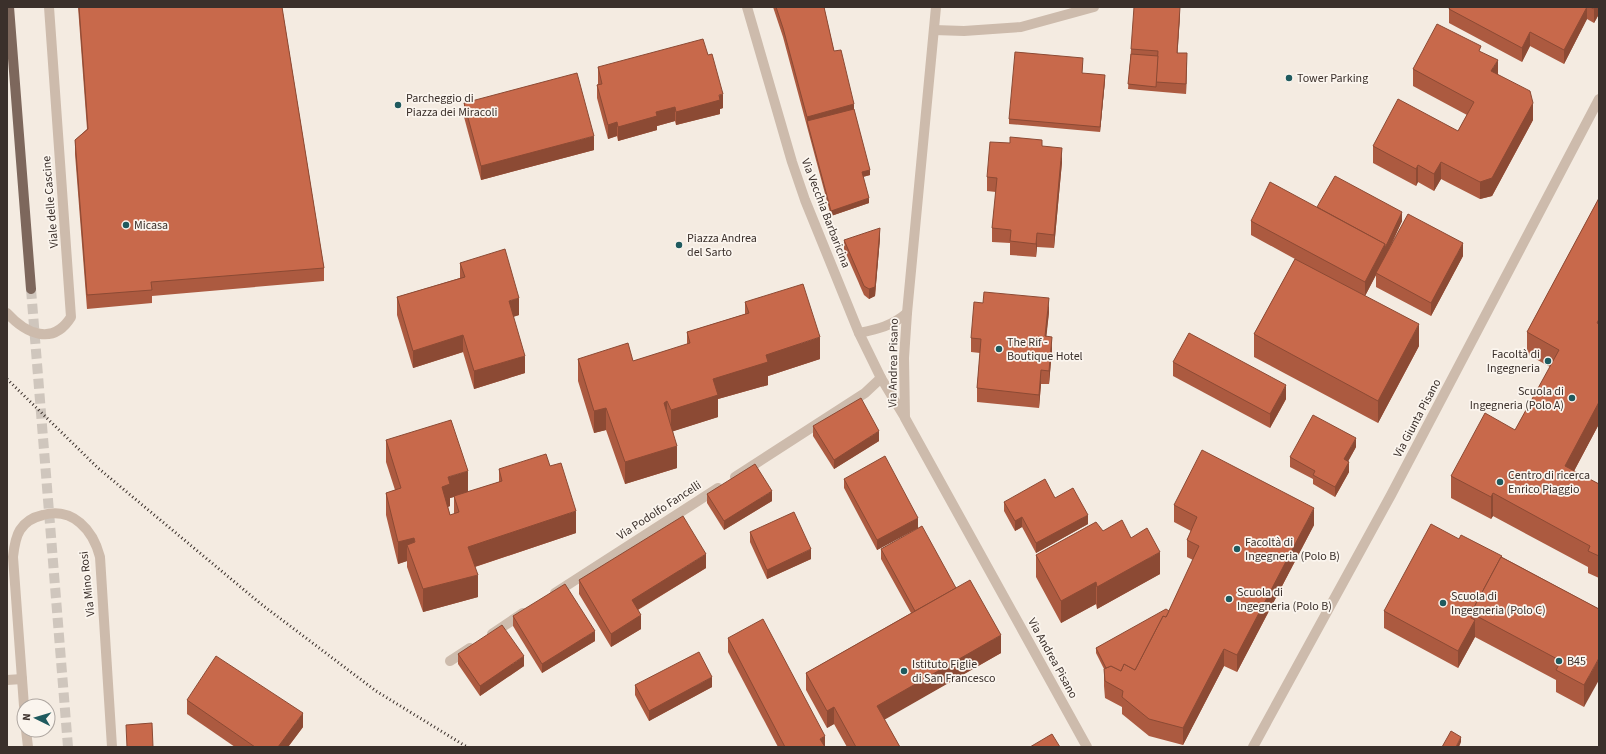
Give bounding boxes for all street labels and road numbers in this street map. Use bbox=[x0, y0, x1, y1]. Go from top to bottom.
street label: Viale delle Cascine bbox=[38, 155, 63, 249]
street label: Via Vecchia Barbaricina bbox=[797, 156, 854, 270]
street label: Via Andrea Pisano bbox=[884, 318, 903, 408]
street label: Via Giunta Pisano bbox=[1389, 376, 1445, 461]
street label: Via Podolfo Fancelli bbox=[614, 477, 705, 544]
street label: Via Mino Rosi bbox=[76, 550, 99, 618]
street label: Via Andrea Pisano bbox=[1023, 615, 1082, 702]

